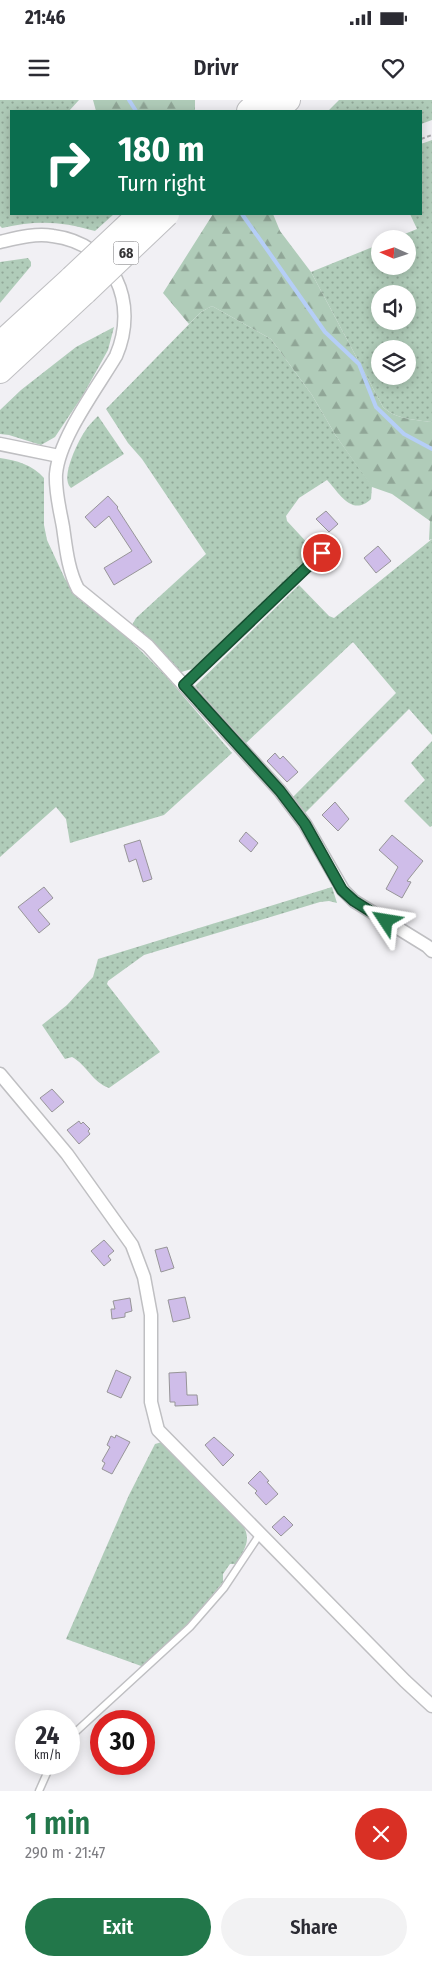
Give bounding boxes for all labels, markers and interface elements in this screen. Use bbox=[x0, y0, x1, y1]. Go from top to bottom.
text: 21:46 bbox=[25, 6, 65, 29]
icon: menu bbox=[25, 54, 53, 82]
text: Drivr bbox=[194, 54, 238, 81]
icon: heart bbox=[379, 54, 407, 82]
text: 180 m bbox=[118, 128, 204, 170]
icon: right bbox=[35, 130, 100, 195]
text: Turn right bbox=[118, 170, 206, 197]
north arrow bbox=[371, 230, 416, 275]
map controls bbox=[371, 230, 416, 385]
road number: 68 bbox=[114, 242, 138, 264]
button: sound bbox=[371, 285, 416, 330]
button: layers bbox=[371, 340, 416, 385]
pin bbox=[301, 532, 343, 574]
icon: arrive bbox=[308, 539, 336, 567]
position arrow bbox=[359, 894, 411, 946]
speed limit sign: 30 bbox=[90, 1710, 155, 1775]
text: 24 bbox=[36, 1721, 59, 1751]
text: km/h bbox=[34, 1748, 61, 1762]
text: 1 min bbox=[25, 1806, 90, 1842]
button: close bbox=[355, 1808, 407, 1860]
text: 290 m · 21:47 bbox=[25, 1843, 105, 1862]
button: Exit bbox=[25, 1898, 211, 1956]
button: Share bbox=[221, 1898, 407, 1956]

